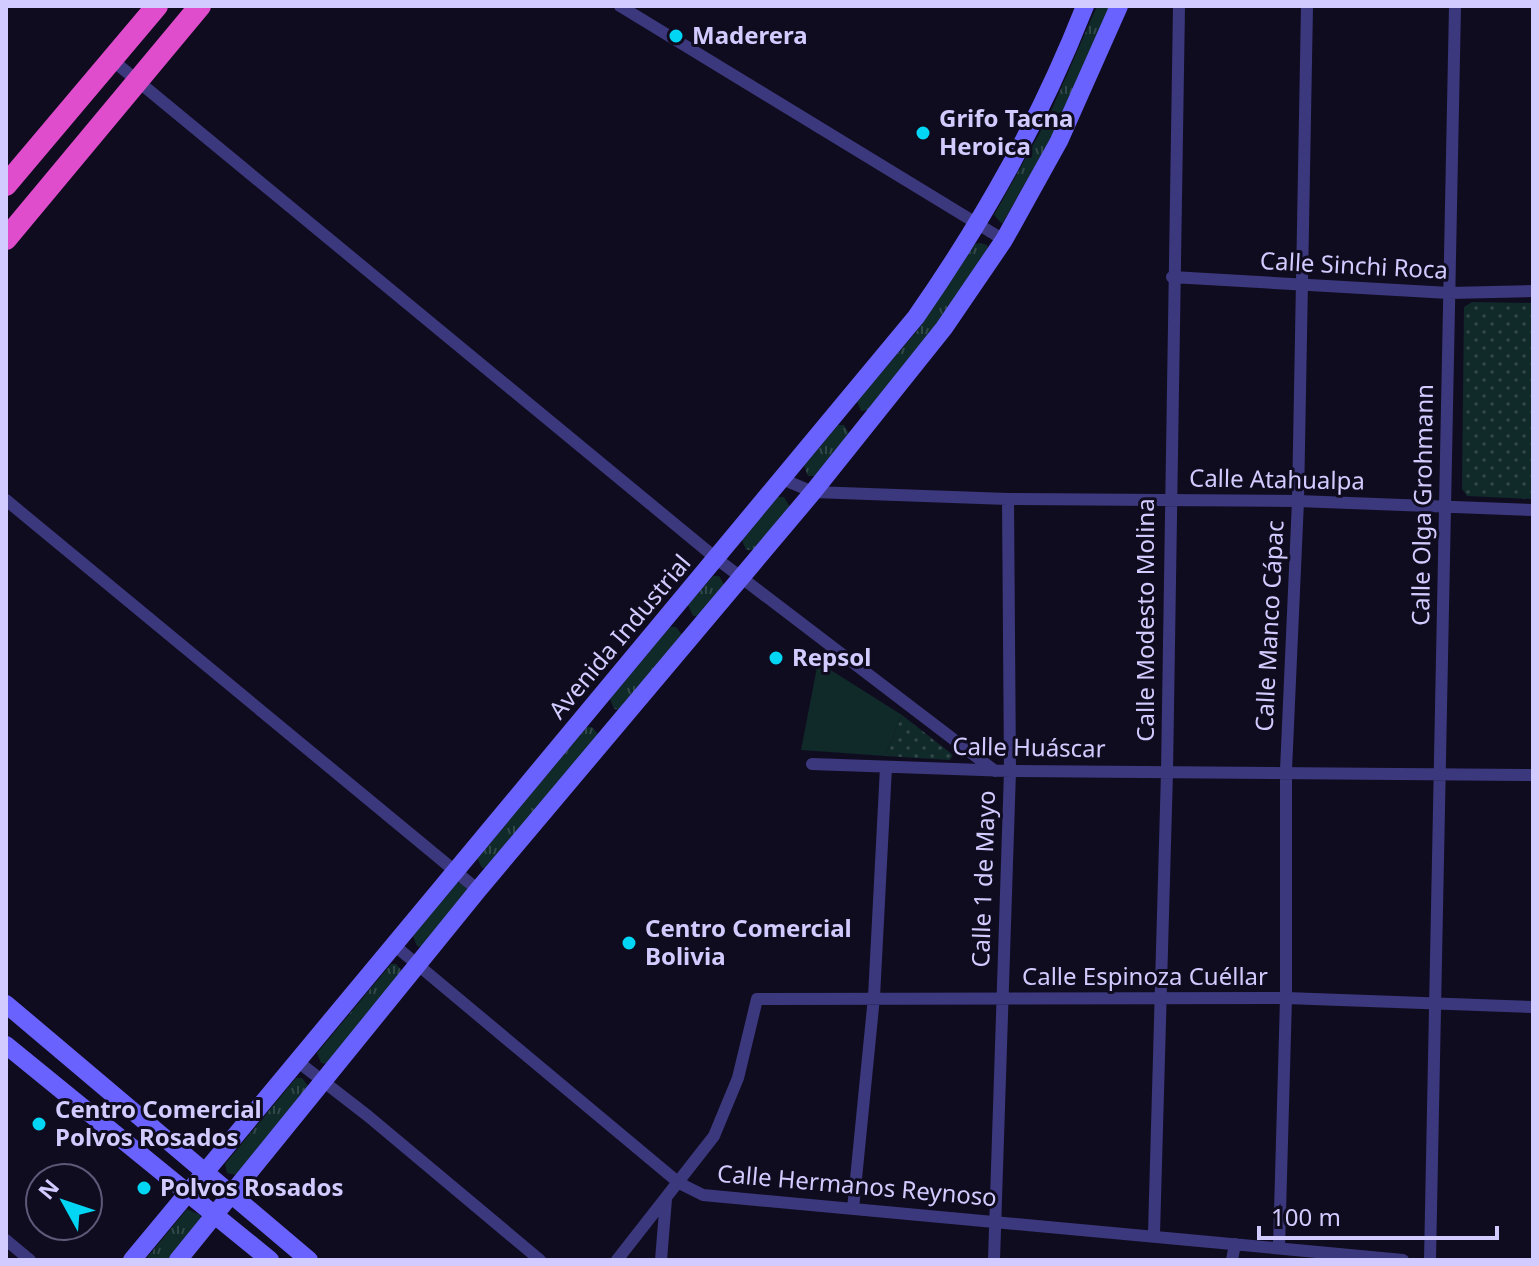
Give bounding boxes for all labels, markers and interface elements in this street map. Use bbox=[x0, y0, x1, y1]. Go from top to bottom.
place label: Maderera bbox=[692, 18, 808, 51]
marker: Maderera bbox=[667, 27, 685, 45]
place label: Grifo Tacna Heroica bbox=[939, 101, 1073, 162]
marker: Grifo Tacna Heroica bbox=[914, 124, 932, 142]
street label: Calle Sinchi Roca bbox=[1259, 243, 1449, 286]
street label: Calle Olga Grohmann bbox=[1403, 384, 1440, 626]
street label: Calle Atahualpa bbox=[1189, 460, 1365, 497]
street label: Calle Modesto Molina bbox=[1128, 498, 1161, 742]
street label: Calle Manco Cápac bbox=[1246, 519, 1291, 732]
street label: Avenida Industrial bbox=[540, 547, 697, 725]
place label: Repsol bbox=[792, 640, 871, 673]
marker: Repsol bbox=[767, 649, 785, 667]
street label: Calle Huáscar bbox=[952, 729, 1106, 764]
street label: Calle 1 de Mayo bbox=[963, 790, 1002, 968]
place label: Centro Comercial Bolivia bbox=[645, 911, 852, 972]
marker: Centro Comercial Bolivia bbox=[620, 934, 638, 952]
street label: Calle Espinoza Cuéllar bbox=[1022, 959, 1268, 992]
place label: Centro Comercial Polvos Rosados bbox=[55, 1092, 262, 1153]
marker: Centro Comercial Polvos Rosados bbox=[30, 1115, 48, 1133]
street label: Calle Hermanos Reynoso bbox=[716, 1156, 998, 1213]
north arrow bbox=[24, 1162, 104, 1242]
place label: Polvos Rosados bbox=[160, 1170, 343, 1203]
text: N bbox=[31, 1172, 65, 1205]
marker: Polvos Rosados bbox=[135, 1179, 153, 1197]
scale bar bbox=[1259, 1190, 1497, 1240]
text: 100 m bbox=[1271, 1200, 1341, 1233]

